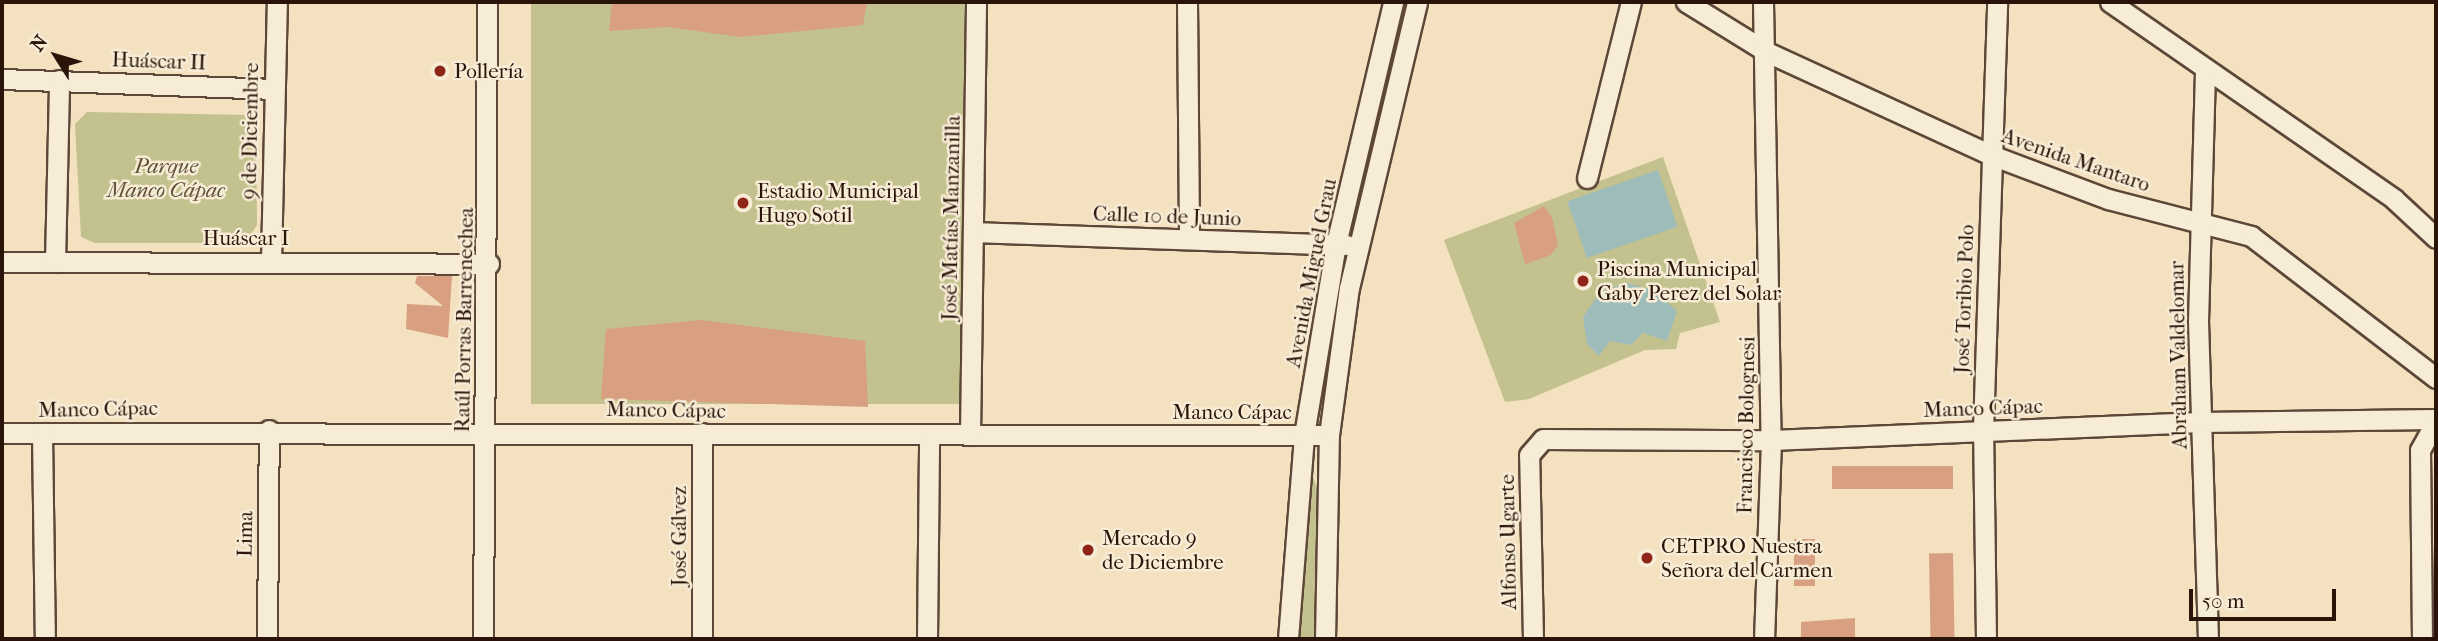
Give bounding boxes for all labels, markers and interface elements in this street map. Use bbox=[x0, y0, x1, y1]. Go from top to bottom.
north arrow bbox=[21, 21, 91, 91]
text: N bbox=[26, 31, 52, 56]
street label: Huáscar II bbox=[111, 47, 207, 75]
place label: Pollería bbox=[454, 58, 523, 84]
street label: 9 de Diciembre bbox=[236, 62, 264, 200]
marker: Pollería bbox=[432, 63, 448, 79]
street label: José Matías Manzanilla bbox=[937, 115, 965, 321]
street label: Avenida Mantaro bbox=[1999, 123, 2153, 197]
park label: Parque Manco Cápac bbox=[107, 153, 225, 203]
street label: Avenida Miguel Grau bbox=[1280, 176, 1342, 370]
place label: Estadio Municipal Hugo Sotil bbox=[757, 178, 919, 228]
marker: Estadio Municipal Hugo Sotil bbox=[735, 195, 751, 211]
street label: Calle 10 de Junio bbox=[1092, 201, 1242, 231]
street label: Raúl Porras Barrenechea bbox=[449, 207, 479, 433]
street label: José Toribio Polo bbox=[1949, 224, 1979, 374]
street label: Huáscar I bbox=[203, 225, 289, 251]
place label: Piscina Municipal Gaby Perez del Solar bbox=[1597, 256, 1781, 306]
street label: Abraham Valdelomar bbox=[2164, 261, 2192, 449]
marker: Piscina Municipal Gaby Perez del Solar bbox=[1575, 273, 1591, 289]
street label: Francisco Bolognesi bbox=[1732, 336, 1760, 514]
street label: Manco Cápac bbox=[1923, 393, 2043, 423]
street label: Manco Cápac bbox=[38, 395, 158, 423]
street label: Manco Cápac bbox=[606, 396, 726, 424]
street label: Manco Cápac bbox=[1172, 399, 1292, 425]
street label: Alfonso Ugarte bbox=[1494, 474, 1522, 610]
street label: José Gálvez bbox=[666, 486, 692, 586]
street label: Lima bbox=[232, 511, 258, 557]
place label: Mercado 9 de Diciembre bbox=[1102, 525, 1224, 575]
place label: CETPRO Nuestra Señora del Carmen bbox=[1661, 533, 1833, 583]
marker: Mercado 9 de Diciembre bbox=[1080, 542, 1096, 558]
marker: CETPRO Nuestra Señora del Carmen bbox=[1639, 550, 1655, 566]
scale bar bbox=[2193, 574, 2340, 618]
text: 50 m bbox=[2202, 589, 2245, 613]

